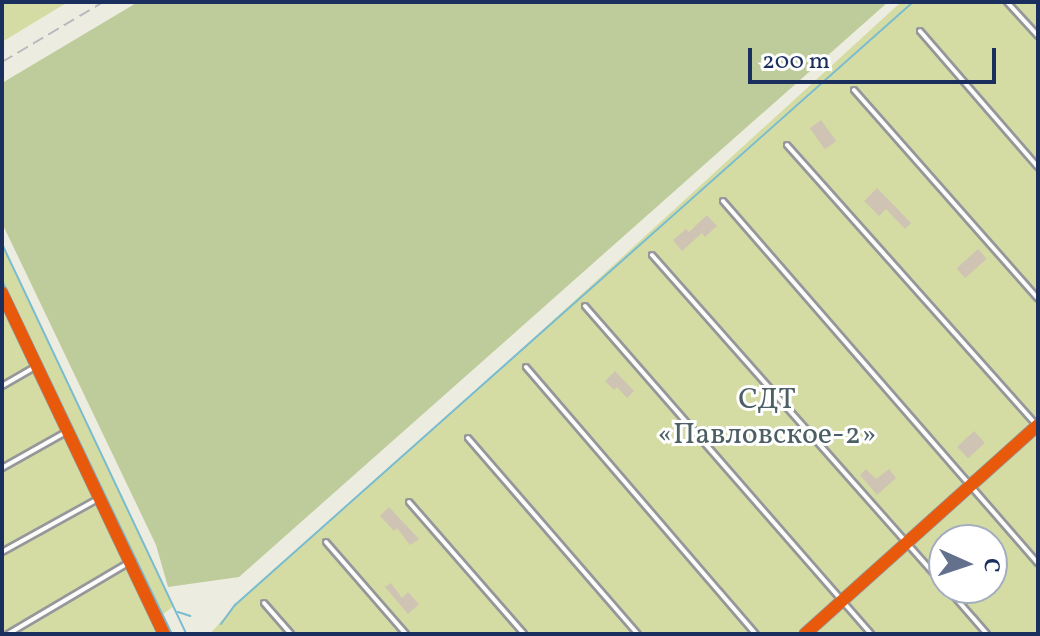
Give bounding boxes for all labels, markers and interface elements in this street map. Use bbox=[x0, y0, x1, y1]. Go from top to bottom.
scale bar bbox=[752, 32, 1000, 82]
text: 200 m bbox=[762, 45, 830, 79]
park label: СДТ «Павловское-2» bbox=[658, 382, 876, 452]
north arrow bbox=[928, 524, 1008, 604]
text: С bbox=[975, 557, 1006, 573]

